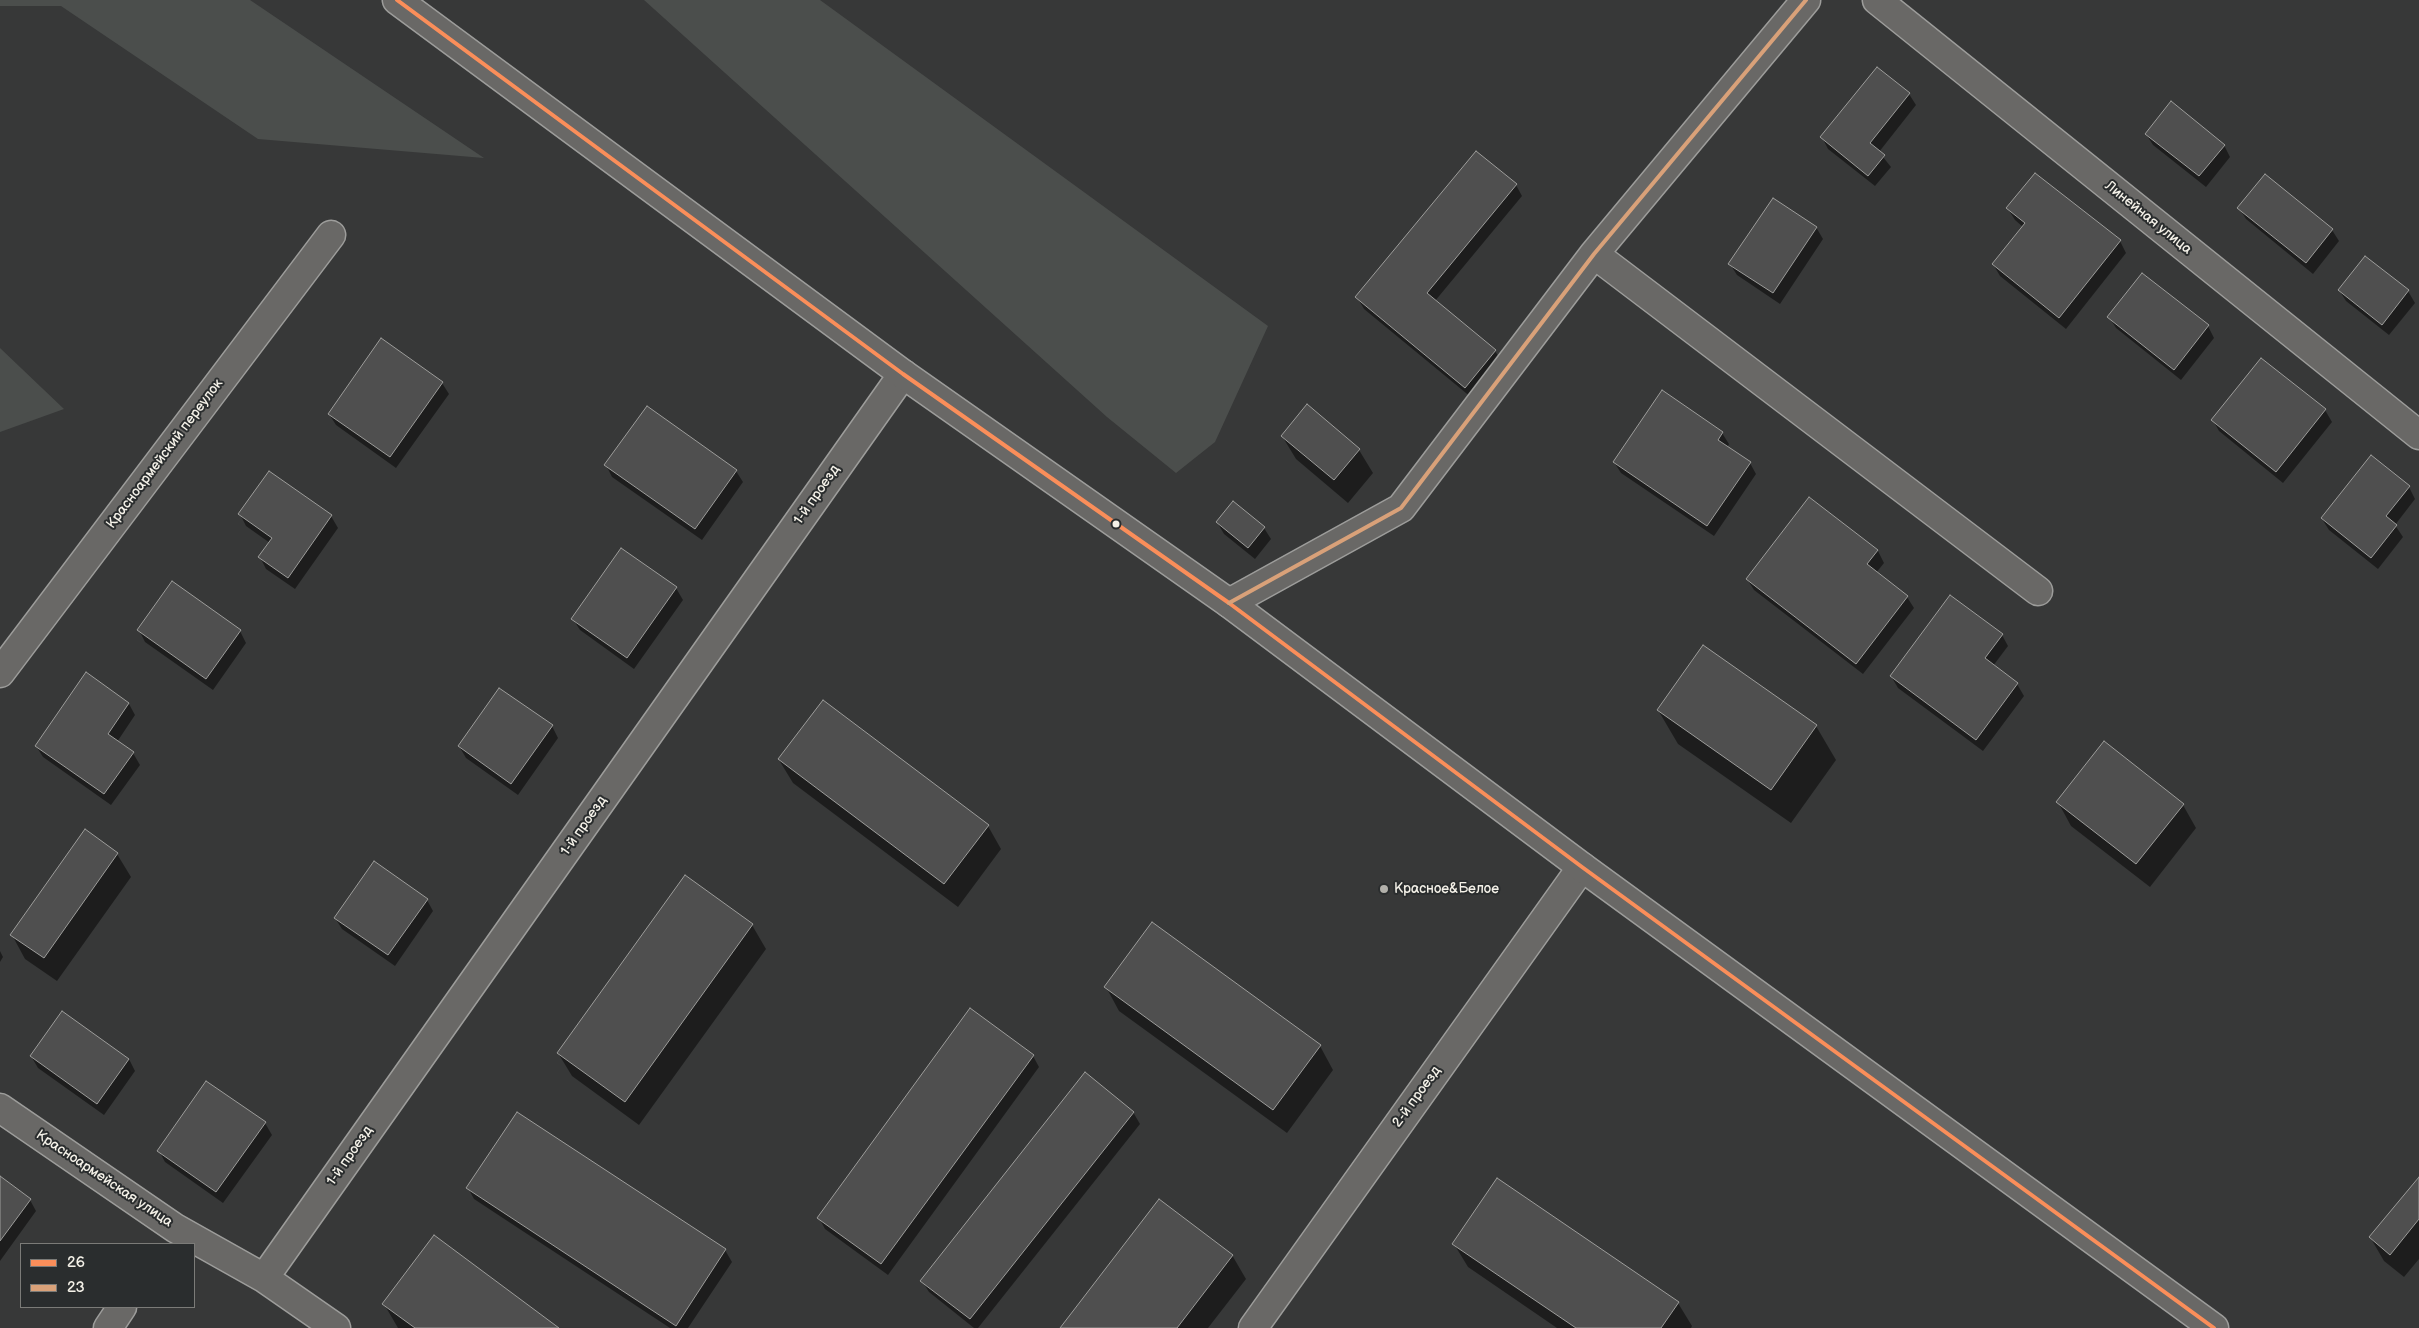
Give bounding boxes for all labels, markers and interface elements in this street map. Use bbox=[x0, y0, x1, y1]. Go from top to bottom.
street label: Линейная улица bbox=[2101, 178, 2195, 258]
street label: Красноармейский переулок bbox=[103, 376, 227, 532]
street label: 1-й проезд bbox=[790, 462, 844, 528]
unlabelled marker bbox=[1111, 519, 1121, 529]
street label: 1-й проезд bbox=[557, 793, 611, 859]
place label: Красное&Белое bbox=[1394, 881, 1499, 897]
marker: Красное&Белое bbox=[1378, 883, 1390, 895]
street label: 2-й проезд bbox=[1389, 1063, 1445, 1131]
street label: 1-й проезд bbox=[323, 1123, 377, 1189]
street label: Красноармейская улица bbox=[33, 1127, 175, 1231]
legend bbox=[20, 1243, 195, 1308]
text: 26 bbox=[67, 1253, 85, 1272]
text: 23 bbox=[67, 1278, 85, 1297]

